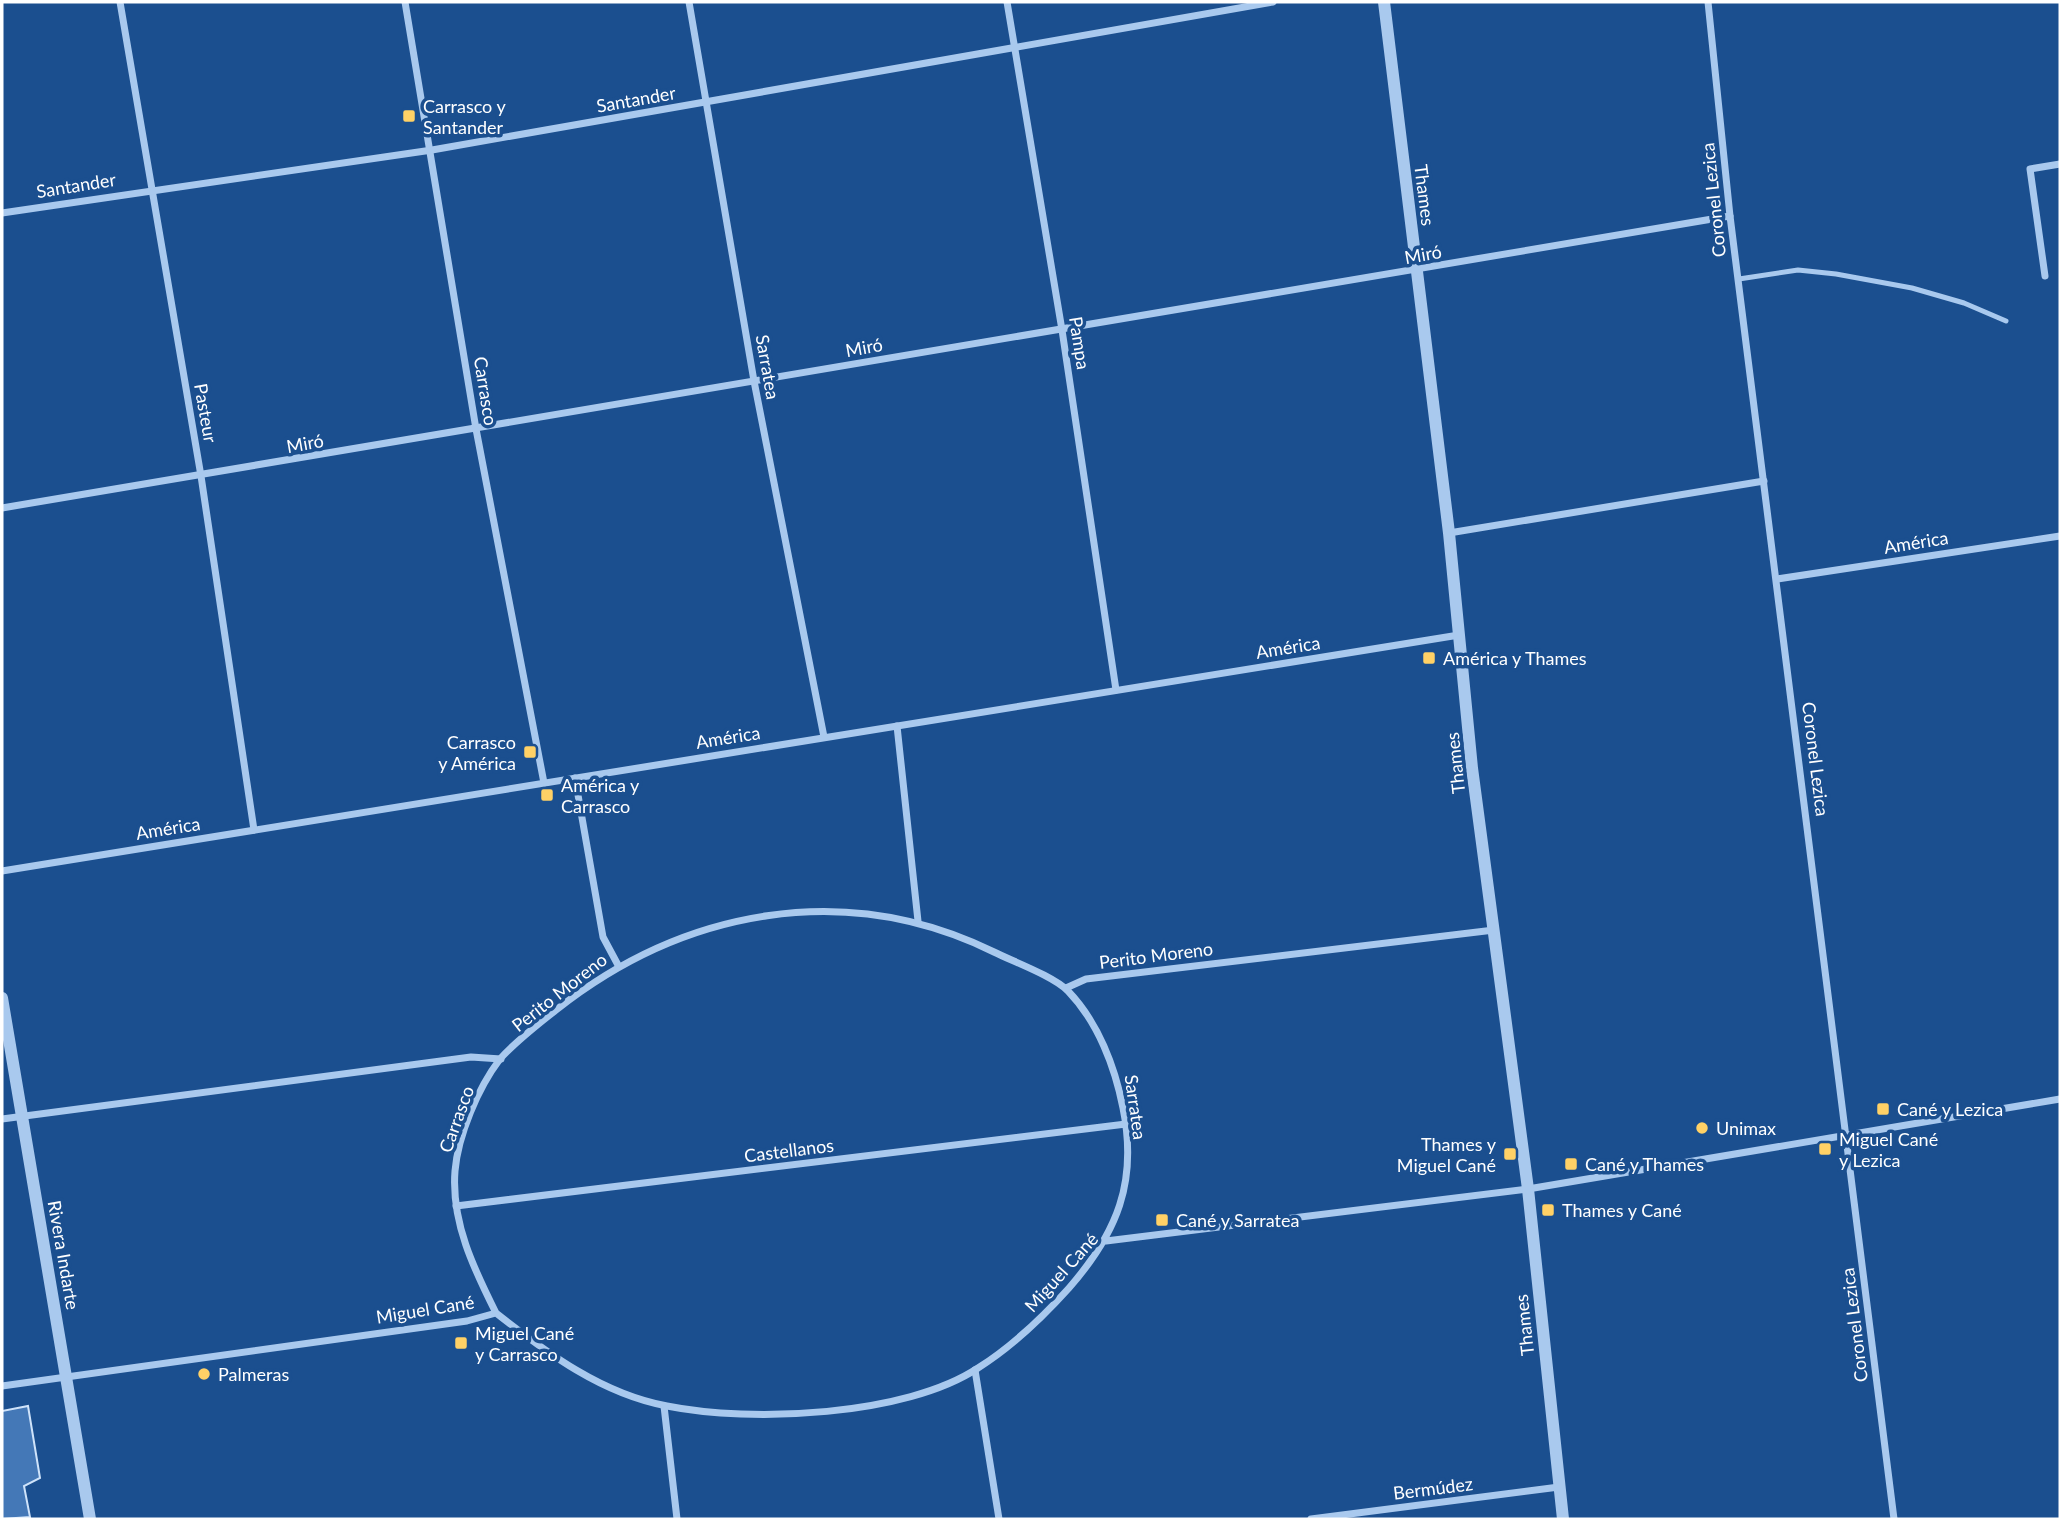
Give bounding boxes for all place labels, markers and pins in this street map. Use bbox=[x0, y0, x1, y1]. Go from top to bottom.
place label: Carrasco y Santander bbox=[423, 95, 506, 138]
marker: Carrasco y Santander bbox=[401, 108, 417, 124]
place label: América y Thames bbox=[1443, 647, 1587, 669]
marker: América y Thames bbox=[1421, 650, 1437, 666]
place label: Carrasco y América bbox=[438, 731, 516, 774]
marker: Carrasco y América bbox=[522, 744, 538, 760]
place label: América y Carrasco bbox=[561, 774, 640, 817]
marker: América y Carrasco bbox=[539, 787, 555, 803]
place label: Cané y Lezica bbox=[1897, 1098, 2003, 1120]
marker: Cané y Lezica bbox=[1875, 1101, 1891, 1117]
place label: Unimax bbox=[1716, 1117, 1776, 1139]
marker: Unimax bbox=[1694, 1120, 1710, 1136]
place label: Miguel Cané y Lezica bbox=[1839, 1128, 1938, 1171]
place label: Thames y Miguel Cané bbox=[1397, 1133, 1497, 1176]
marker: Miguel Cané y Lezica bbox=[1817, 1141, 1833, 1157]
marker: Thames y Miguel Cané bbox=[1502, 1146, 1518, 1162]
place label: Cané y Thames bbox=[1585, 1153, 1704, 1175]
marker: Cané y Thames bbox=[1563, 1156, 1579, 1172]
place label: Thames y Cané bbox=[1562, 1199, 1682, 1221]
marker: Thames y Cané bbox=[1540, 1202, 1556, 1218]
place label: Cané y Sarratea bbox=[1176, 1209, 1299, 1231]
marker: Cané y Sarratea bbox=[1154, 1212, 1170, 1228]
place label: Miguel Cané y Carrasco bbox=[475, 1322, 574, 1365]
marker: Miguel Cané y Carrasco bbox=[453, 1335, 469, 1351]
place label: Palmeras bbox=[218, 1363, 289, 1385]
marker: Palmeras bbox=[196, 1366, 212, 1382]

